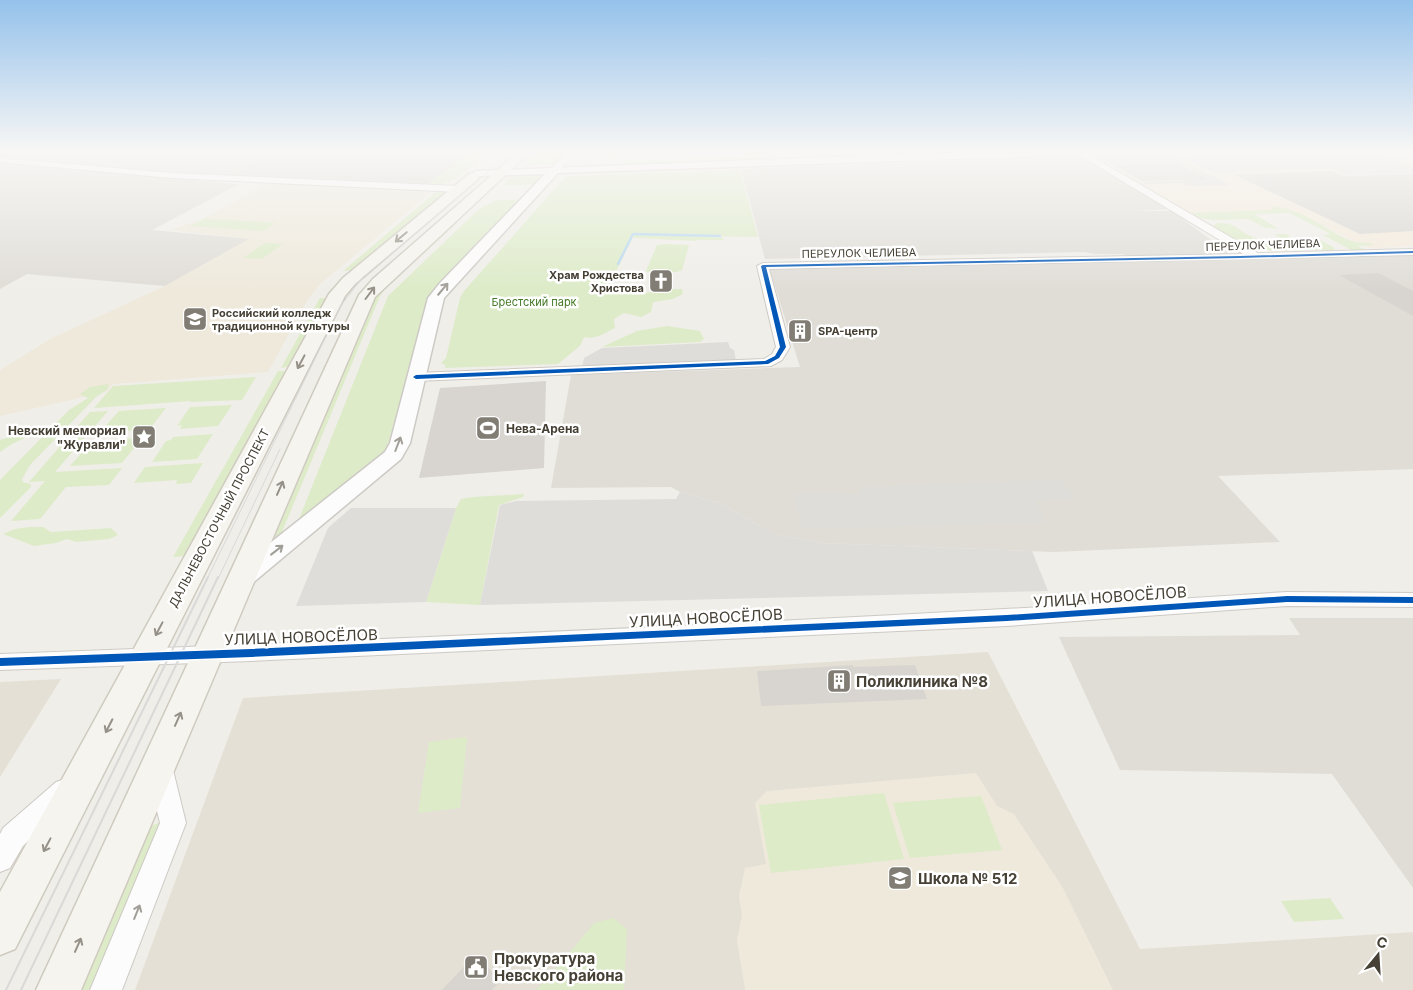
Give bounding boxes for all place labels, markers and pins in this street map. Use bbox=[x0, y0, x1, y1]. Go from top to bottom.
place label: Храм Рождества Христова bbox=[549, 268, 644, 295]
church icon: Храм Рождества Христова bbox=[648, 268, 674, 294]
school or university icon: Российский колледж традиционной культуры bbox=[182, 306, 208, 332]
place label: Российский колледж традиционной культуры bbox=[212, 306, 350, 333]
building icon: SPA-центр bbox=[787, 318, 813, 344]
place label: SPA-центр bbox=[818, 324, 878, 338]
sports icon: Нева-Арена bbox=[475, 415, 501, 441]
place label: Нева-Арена bbox=[506, 421, 579, 436]
place label: Невский мемориал "Журавли" bbox=[8, 423, 126, 452]
place icon: Невский мемориал "Журавли" bbox=[131, 424, 157, 450]
building icon: Поликлиника №8 bbox=[826, 668, 852, 694]
place label: Поликлиника №8 bbox=[856, 672, 988, 691]
school or university icon: Школа № 512 bbox=[887, 865, 913, 891]
place label: Школа № 512 bbox=[918, 869, 1017, 888]
place label: Прокуратура Невского района bbox=[494, 949, 623, 985]
public building icon: Прокуратура Невского района bbox=[463, 954, 489, 980]

